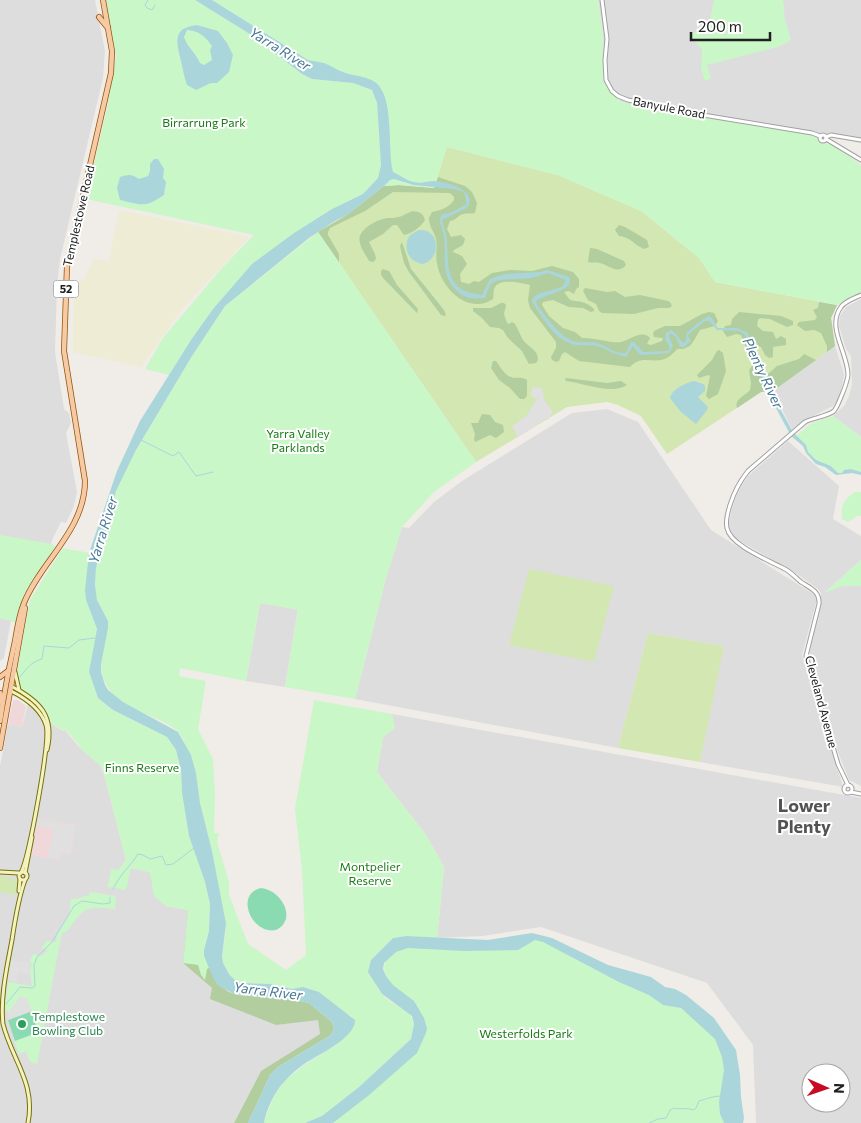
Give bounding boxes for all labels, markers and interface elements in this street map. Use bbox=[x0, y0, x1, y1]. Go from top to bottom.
scale bar bbox=[691, 10, 770, 42]
text: 200 m bbox=[698, 17, 742, 35]
water label: Yarra River bbox=[246, 23, 314, 74]
street label: Banyule Road bbox=[632, 93, 707, 121]
park label: Birrarrung Park bbox=[162, 115, 246, 129]
street label: Templestowe Road bbox=[60, 164, 96, 268]
road number: 52 bbox=[54, 280, 78, 298]
water label: Plenty River bbox=[740, 335, 787, 411]
park label: Yarra Valley Parklands bbox=[266, 426, 330, 454]
water label: Yarra River bbox=[84, 494, 121, 565]
street label: Cleveland Avenue bbox=[803, 654, 841, 750]
park label: Finns Reserve bbox=[105, 760, 179, 774]
district label: Lower Plenty bbox=[777, 794, 831, 837]
park label: Montpelier Reserve bbox=[339, 859, 401, 887]
water label: Yarra River bbox=[233, 978, 304, 1003]
place label: Templestowe Bowling Club bbox=[32, 1009, 105, 1037]
marker: Templestowe Bowling Club bbox=[16, 1018, 28, 1030]
park label: Westerfolds Park bbox=[479, 1026, 573, 1040]
north arrow bbox=[801, 1063, 851, 1113]
text: N bbox=[831, 1083, 848, 1094]

